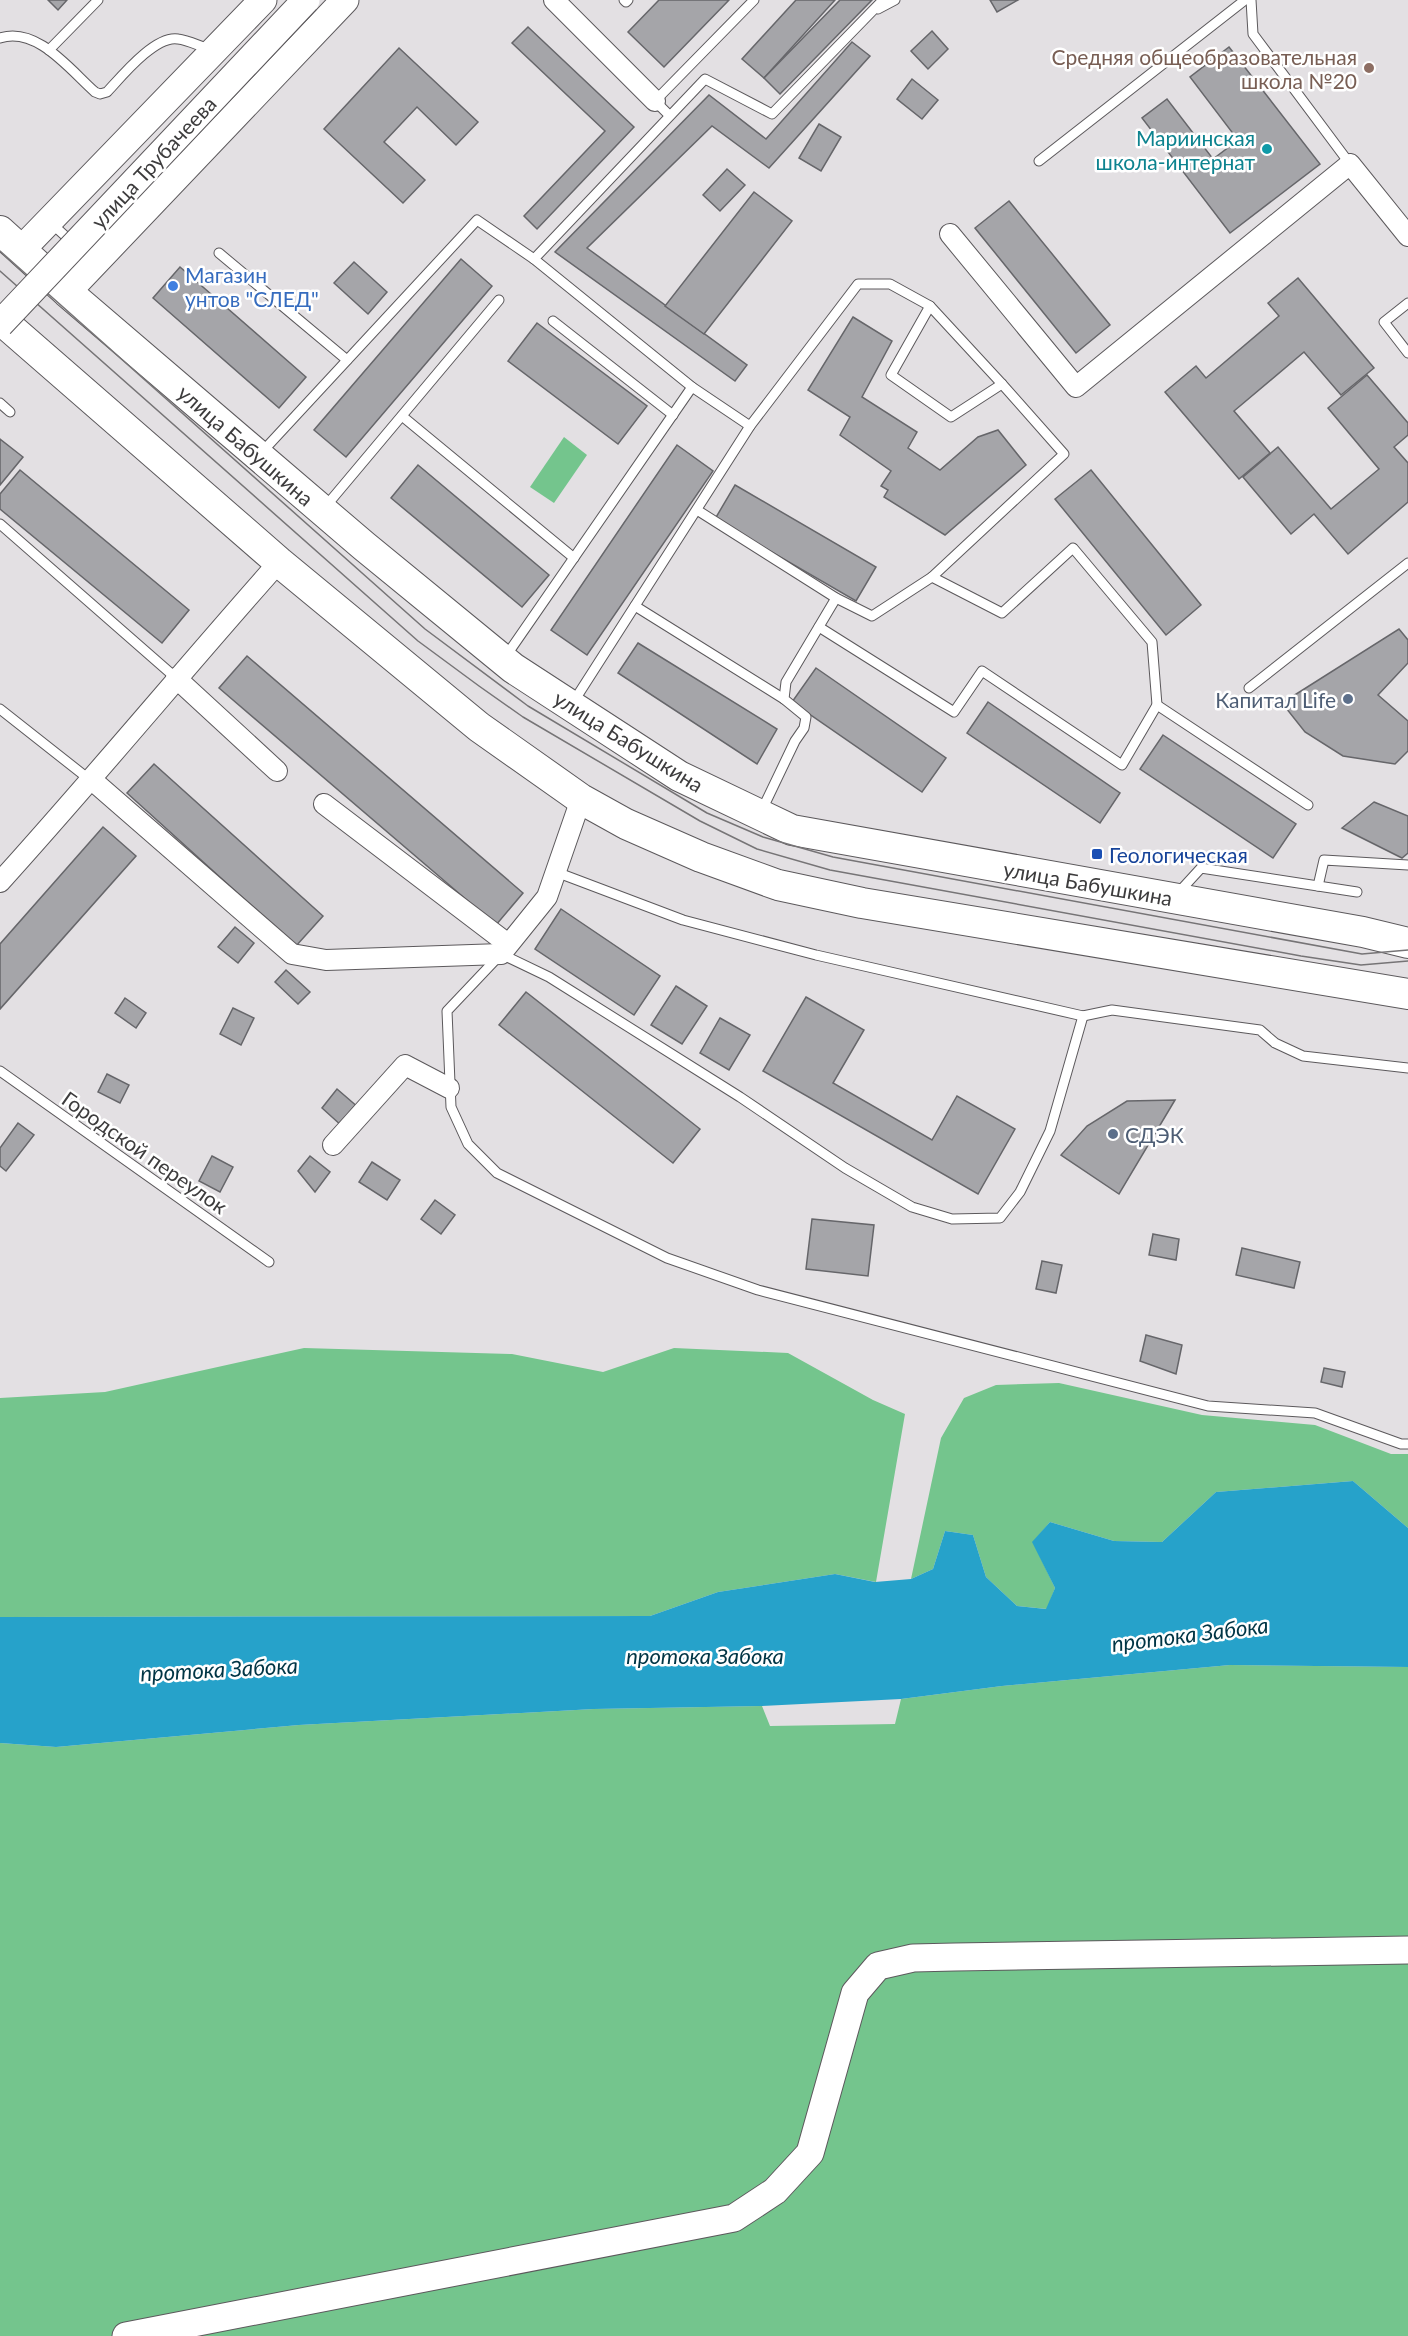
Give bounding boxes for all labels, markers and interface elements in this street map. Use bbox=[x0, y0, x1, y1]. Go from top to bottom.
place label: Средняя общеобразовательная школа №20 bbox=[1052, 44, 1357, 93]
marker: Средняя общеобразовательная школа №20 bbox=[1362, 61, 1376, 75]
street label: улица Трубачеева bbox=[85, 91, 221, 233]
place label: Мариинская школа-интернат bbox=[1096, 125, 1255, 174]
marker: Мариинская школа-интернат bbox=[1260, 142, 1274, 156]
place label: Магазин унтов "СЛЕД" bbox=[185, 262, 319, 311]
marker: Магазин унтов "СЛЕД" bbox=[166, 279, 180, 293]
street label: улица Бабушкина bbox=[173, 379, 319, 511]
street label: улица Бабушкина bbox=[550, 685, 708, 797]
place label: Капитал Life bbox=[1215, 687, 1336, 712]
marker: Капитал Life bbox=[1341, 692, 1355, 706]
place label: Геологическая bbox=[1109, 842, 1248, 867]
marker: Геологическая bbox=[1090, 847, 1104, 861]
street label: улица Бабушкина bbox=[1001, 856, 1175, 910]
street label: Городской переулок bbox=[58, 1086, 233, 1218]
place label: СДЭК bbox=[1125, 1122, 1184, 1147]
marker: СДЭК bbox=[1106, 1127, 1120, 1141]
water label: протока Забока bbox=[1110, 1611, 1270, 1657]
water label: протока Забока bbox=[626, 1642, 784, 1669]
water label: протока Забока bbox=[140, 1651, 298, 1687]

